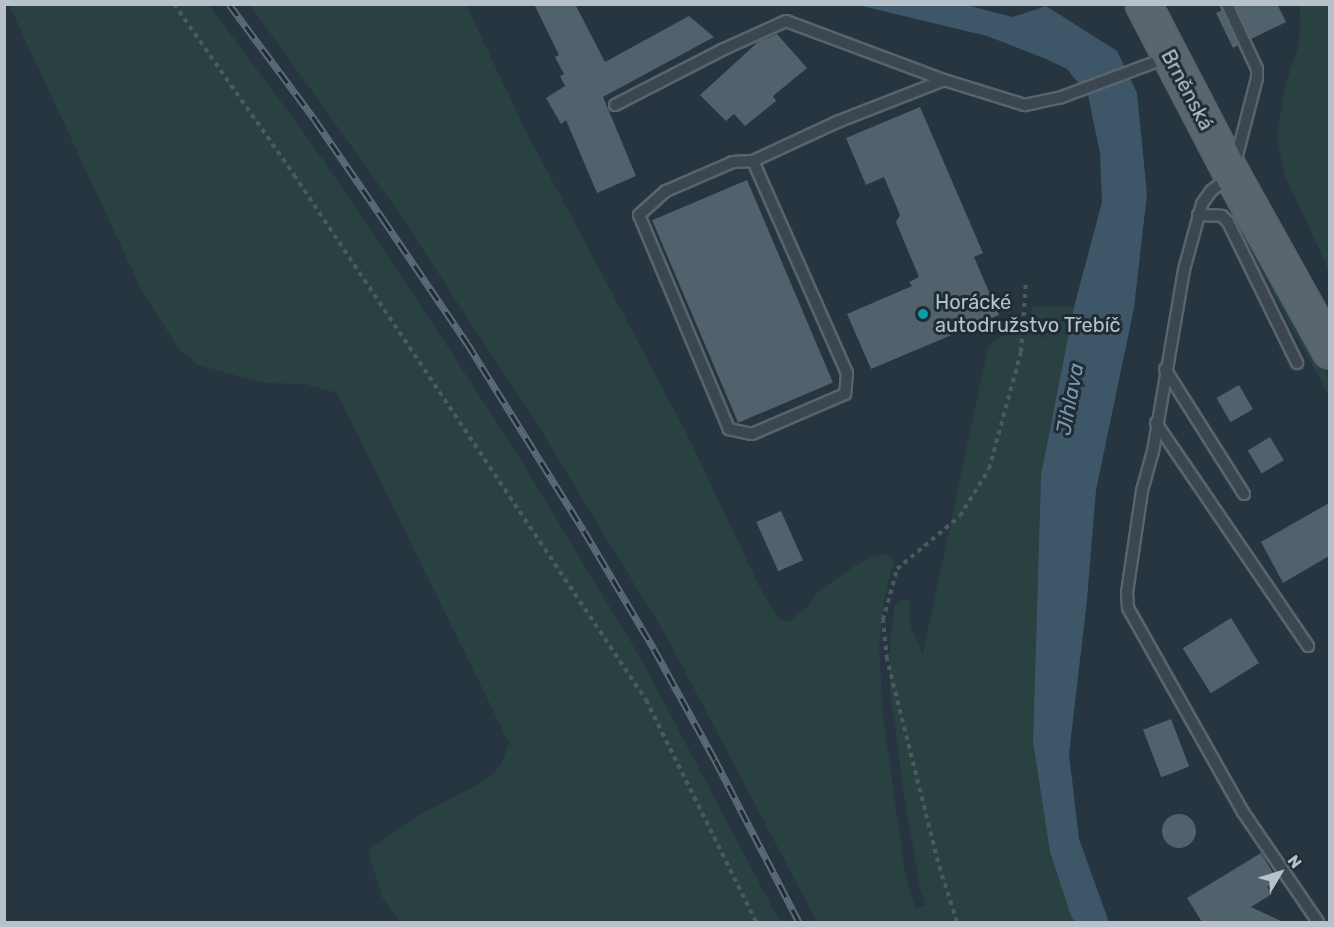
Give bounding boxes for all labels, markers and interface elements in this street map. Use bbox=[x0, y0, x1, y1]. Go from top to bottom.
street label: Brněnská bbox=[1156, 46, 1218, 134]
place label: Horácké autodružstvo Třebíč bbox=[935, 290, 1121, 337]
marker: Horácké autodružstvo Třebíč bbox=[916, 307, 930, 321]
water label: Jihlava bbox=[1051, 361, 1089, 437]
north arrow bbox=[1250, 843, 1310, 903]
text: N bbox=[1284, 851, 1306, 872]

